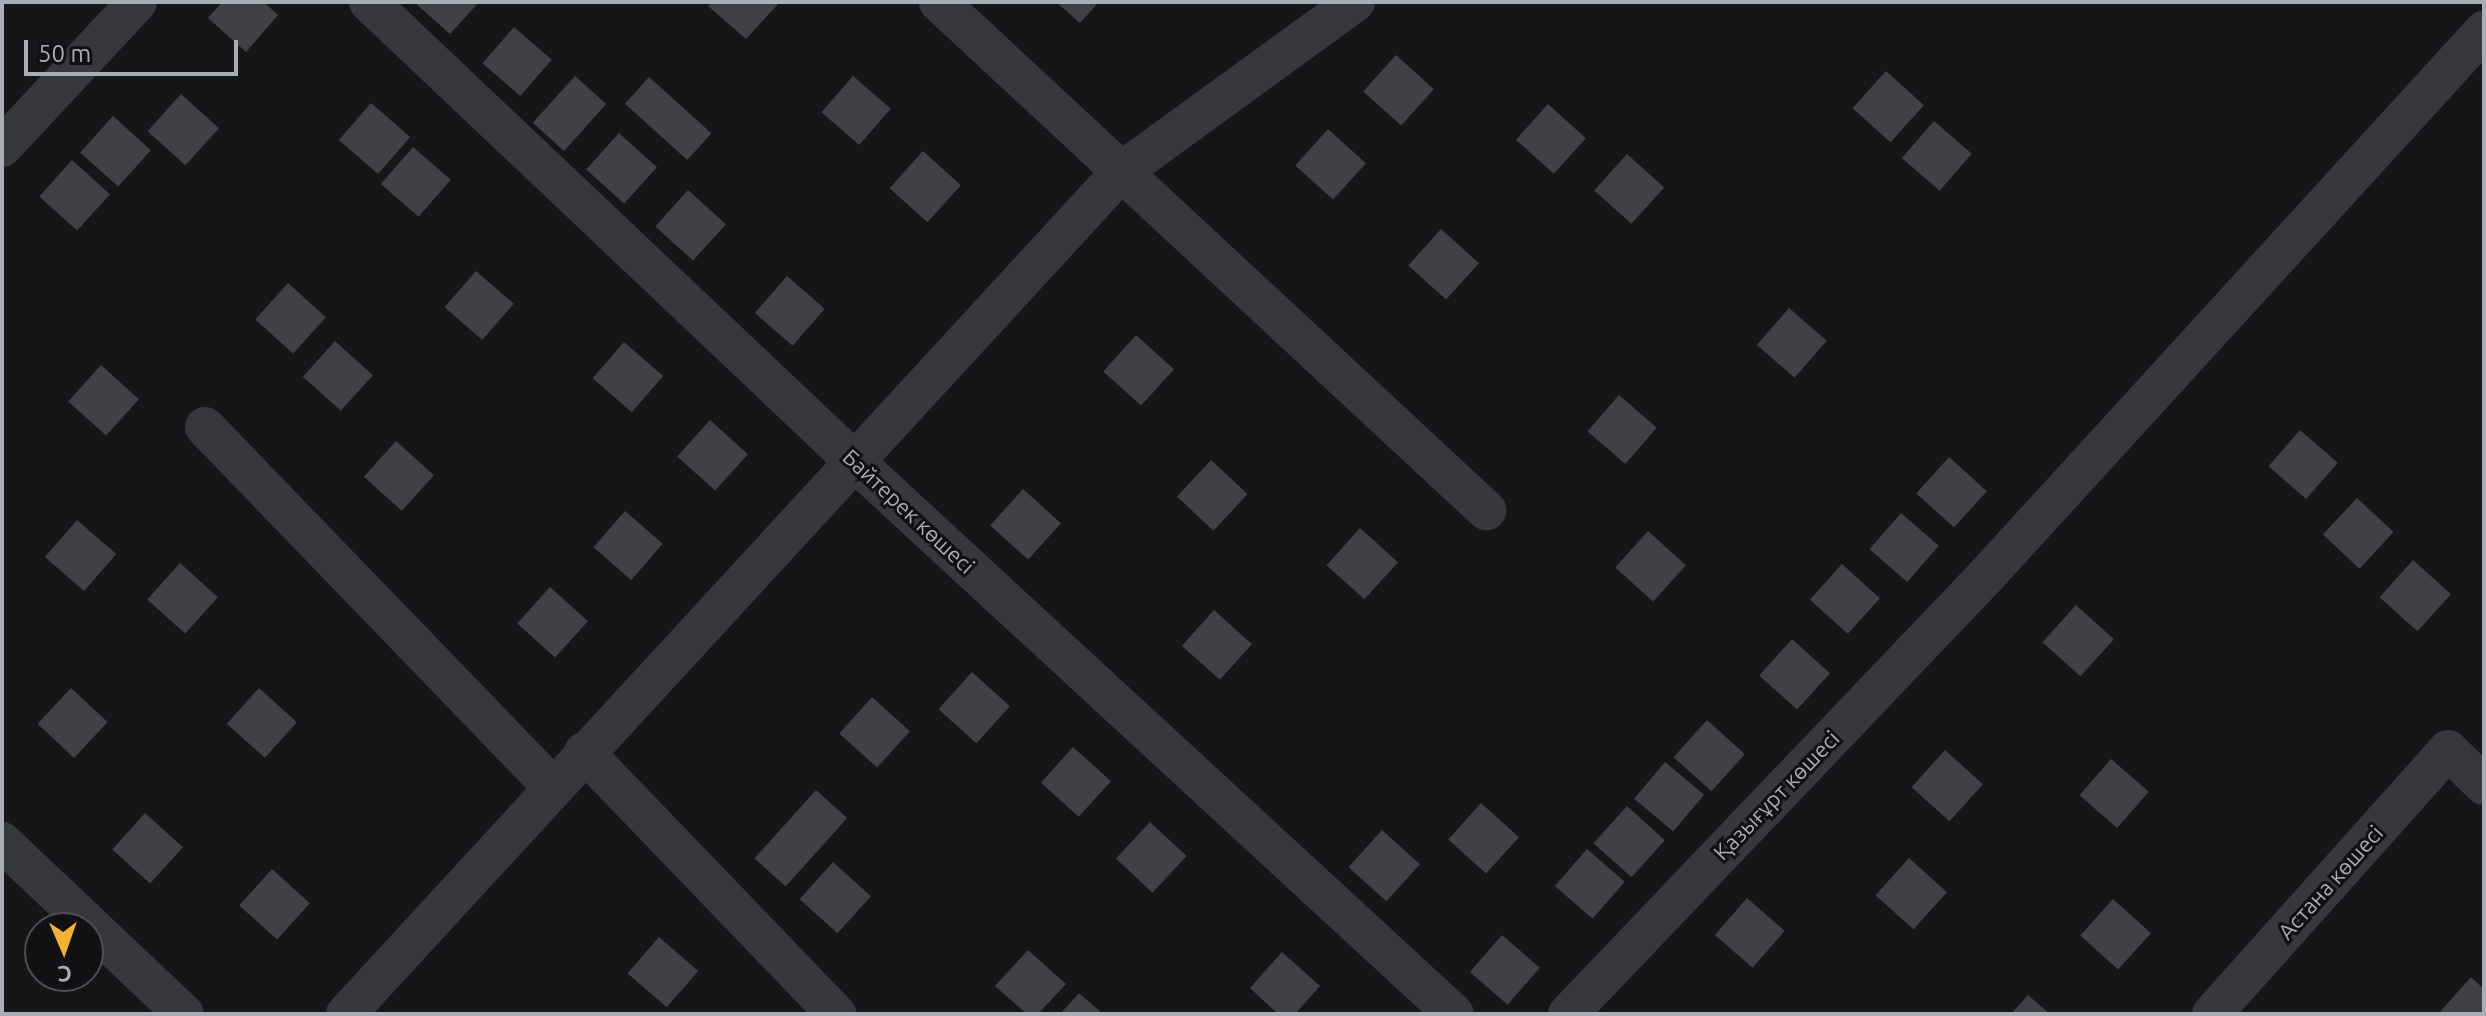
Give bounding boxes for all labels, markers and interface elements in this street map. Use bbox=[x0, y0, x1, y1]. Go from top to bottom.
scale bar bbox=[28, 24, 242, 74]
text: 50 m bbox=[38, 40, 91, 67]
street label: Байтерек көшесі bbox=[838, 443, 980, 579]
street label: Қазығұрт көшесі bbox=[1708, 725, 1844, 865]
street label: Астана көшесі bbox=[2272, 820, 2388, 944]
north arrow bbox=[24, 912, 104, 992]
text: С bbox=[57, 962, 72, 987]

